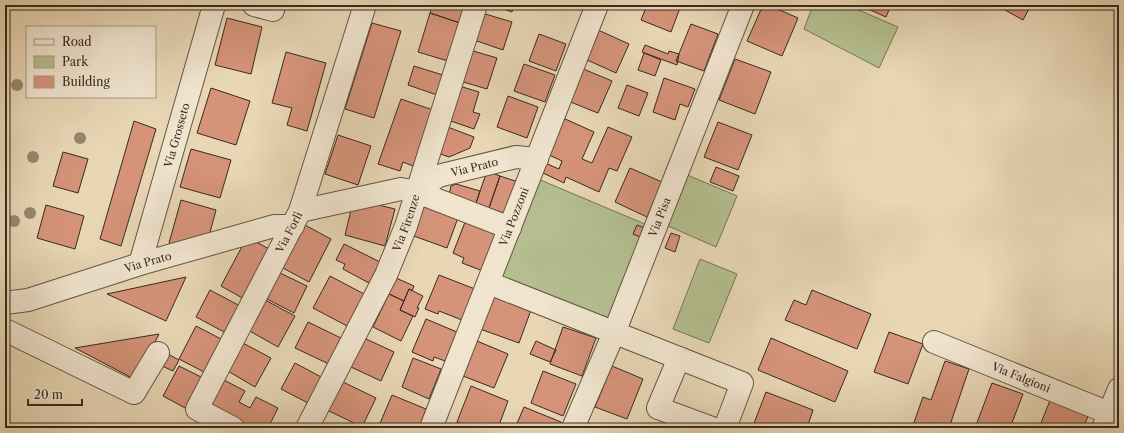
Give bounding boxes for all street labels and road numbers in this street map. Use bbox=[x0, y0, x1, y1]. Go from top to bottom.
street label: Via Grosseto bbox=[161, 101, 193, 170]
street label: Via Prato bbox=[448, 155, 500, 180]
street label: Via Pozzoni bbox=[496, 185, 532, 249]
street label: Via Firenze bbox=[389, 193, 423, 255]
street label: Via Pisa bbox=[645, 195, 674, 240]
street label: Via Forlì bbox=[272, 209, 306, 256]
street label: Via Prato bbox=[122, 248, 173, 276]
street label: Via Falgioni bbox=[989, 359, 1053, 396]

